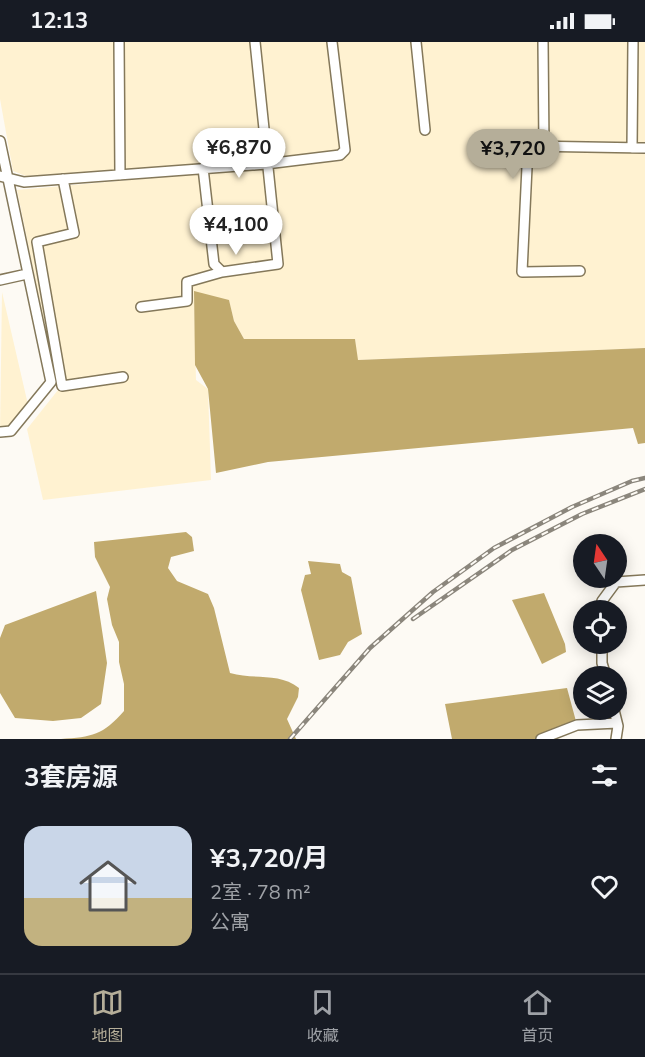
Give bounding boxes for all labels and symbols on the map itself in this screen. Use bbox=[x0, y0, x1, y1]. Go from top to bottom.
pin: ¥6,870 bbox=[190, 128, 288, 179]
pin: ¥3,720 bbox=[464, 129, 562, 180]
pin: ¥4,100 bbox=[187, 205, 285, 256]
north arrow bbox=[573, 534, 627, 588]

